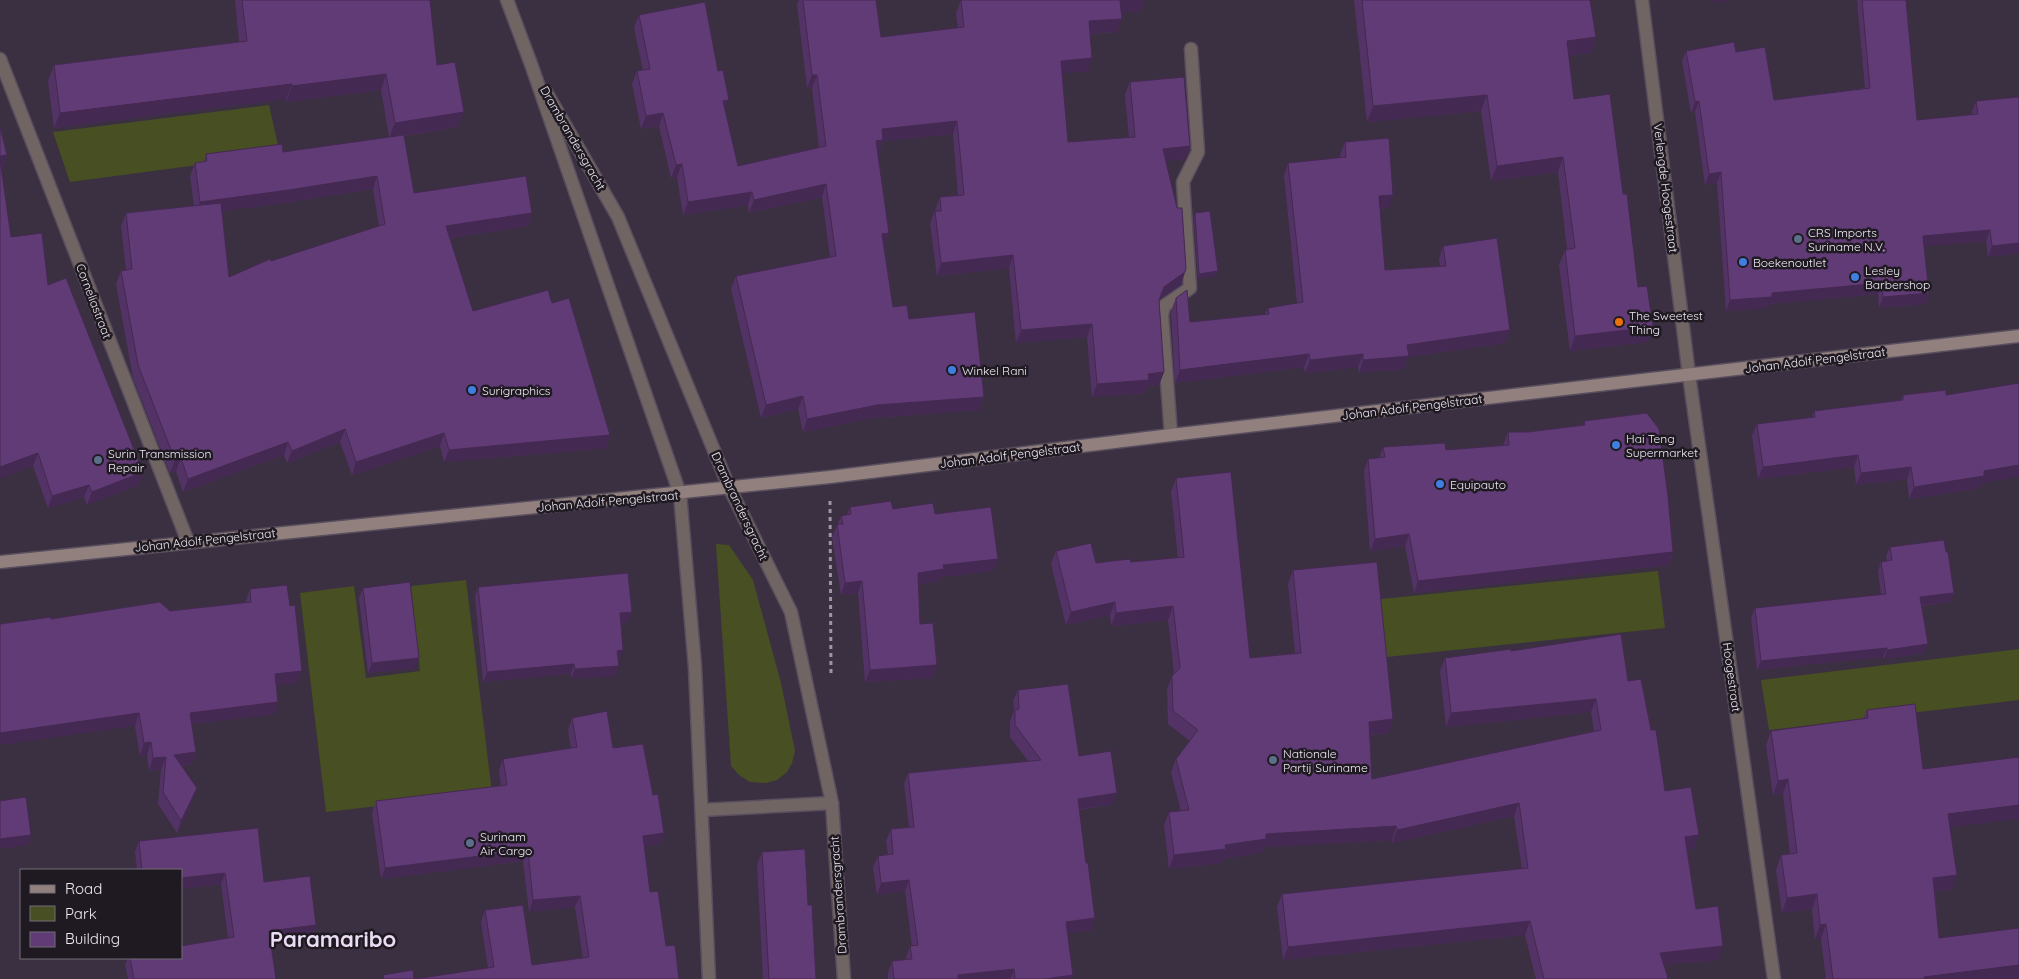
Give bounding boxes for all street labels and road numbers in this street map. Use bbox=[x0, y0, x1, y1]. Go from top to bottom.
street label: Drambrandersgracht bbox=[537, 83, 609, 193]
street label: Verlengde Hoogestraat bbox=[1651, 123, 1681, 253]
street label: Corneliastraat bbox=[73, 261, 115, 341]
street label: Johan Adolf Pengelstraat bbox=[1744, 344, 1886, 376]
street label: Johan Adolf Pengelstraat bbox=[1341, 391, 1483, 423]
street label: Johan Adolf Pengelstraat bbox=[939, 439, 1081, 471]
street label: Drambrandersgracht bbox=[708, 449, 772, 563]
street label: Johan Adolf Pengelstraat bbox=[537, 487, 679, 515]
street label: Johan Adolf Pengelstraat bbox=[134, 525, 276, 555]
street label: Hoogestraat bbox=[1720, 641, 1744, 713]
street label: Drambrandersgracht bbox=[826, 836, 850, 954]

